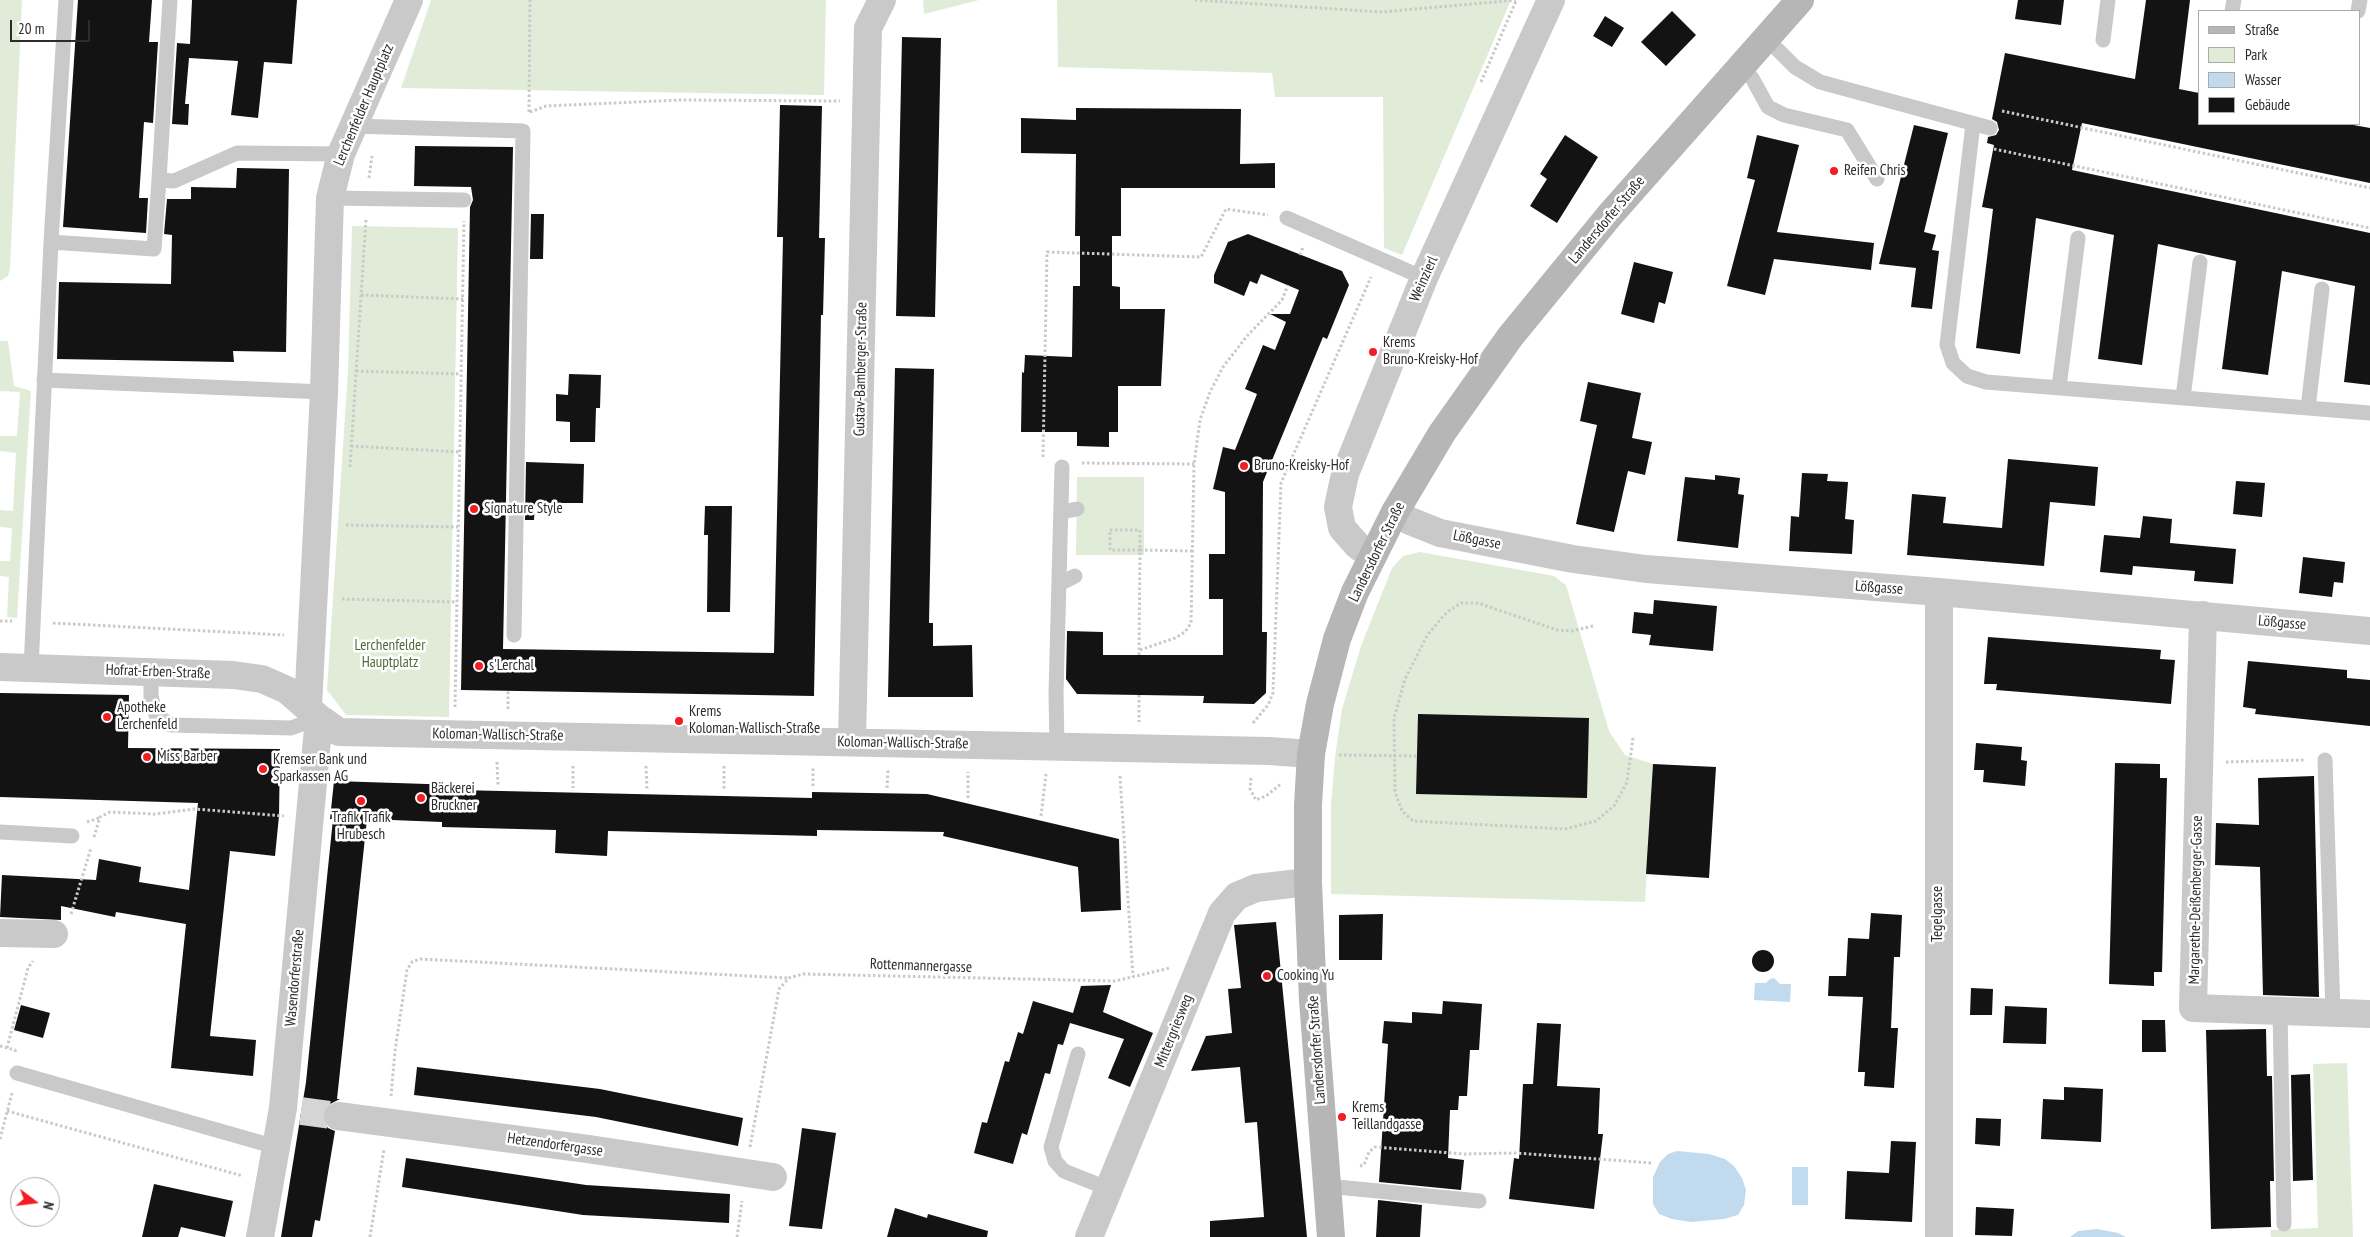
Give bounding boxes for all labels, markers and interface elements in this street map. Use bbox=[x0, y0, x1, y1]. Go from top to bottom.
scale bar bbox=[12, 10, 92, 42]
legend bbox=[2198, 10, 2360, 125]
text: 20 m bbox=[18, 19, 44, 38]
text: Straße bbox=[2245, 20, 2279, 39]
street label: Lerchenfelder Hauptplatz bbox=[330, 41, 398, 169]
text: Park bbox=[2245, 45, 2267, 64]
text: Wasser bbox=[2245, 70, 2281, 89]
text: Gebäude bbox=[2245, 95, 2290, 114]
place label: Reifen Chris bbox=[1844, 162, 1906, 180]
marker: Reifen Chris bbox=[1828, 165, 1840, 177]
street label: Landersdorfer Straße bbox=[1565, 172, 1649, 268]
street label: Weinzierl bbox=[1406, 253, 1442, 305]
street label: Gustav-Bamberger-Straße bbox=[851, 302, 871, 436]
place label: Krems Bruno-Kreisky-Hof bbox=[1383, 334, 1478, 369]
marker: Krems Bruno-Kreisky-Hof bbox=[1367, 346, 1379, 358]
place label: Bruno-Kreisky-Hof bbox=[1254, 457, 1349, 475]
marker: Bruno-Kreisky-Hof bbox=[1238, 460, 1250, 472]
street label: Landersdorfer Straße bbox=[1345, 499, 1409, 605]
place label: Signature Style bbox=[484, 500, 563, 518]
marker: Signature Style bbox=[468, 503, 480, 515]
street label: Lößgasse bbox=[1452, 527, 1502, 553]
street label: Lößgasse bbox=[1854, 577, 1904, 599]
street label: Lößgasse bbox=[2257, 612, 2307, 634]
park label: Lerchenfelder Hauptplatz bbox=[355, 637, 425, 672]
place label: s'Lerchal bbox=[489, 657, 534, 675]
marker: s'Lerchal bbox=[473, 660, 485, 672]
street label: Hofrat-Erben-Straße bbox=[105, 661, 211, 683]
place label: Apotheke Lerchenfeld bbox=[117, 699, 178, 734]
place label: Krems Koloman-Wallisch-Straße bbox=[689, 703, 820, 738]
marker: Apotheke Lerchenfeld bbox=[101, 711, 113, 723]
marker: Krems Koloman-Wallisch-Straße bbox=[673, 715, 685, 727]
street label: Koloman-Wallisch-Straße bbox=[432, 725, 564, 745]
street label: Koloman-Wallisch-Straße bbox=[837, 733, 969, 753]
place label: Miss Barber bbox=[157, 748, 217, 766]
marker: Miss Barber bbox=[141, 751, 153, 763]
place label: Kremser Bank und Sparkassen AG bbox=[273, 751, 367, 786]
marker: Kremser Bank und Sparkassen AG bbox=[257, 763, 269, 775]
place label: Bäckerei Bruckner bbox=[431, 780, 477, 815]
marker: Bäckerei Bruckner bbox=[415, 792, 427, 804]
marker: Trafik Trafik Hrubesch bbox=[355, 795, 367, 807]
place label: Trafik Trafik Hrubesch bbox=[331, 809, 391, 844]
street label: Margarethe-Deißenberger-Gasse bbox=[2186, 815, 2206, 985]
street label: Tegelgasse bbox=[1929, 886, 1947, 942]
street label: Wasendorferstraße bbox=[282, 929, 308, 1027]
street label: Rottenmannergasse bbox=[870, 955, 972, 977]
place label: Cooking Yu bbox=[1277, 967, 1334, 985]
marker: Cooking Yu bbox=[1261, 970, 1273, 982]
street label: Mittergriesweg bbox=[1151, 992, 1197, 1070]
street label: Landersdorfer Straße bbox=[1304, 995, 1330, 1105]
place label: Krems Teillandgasse bbox=[1352, 1099, 1421, 1134]
marker: Krems Teillandgasse bbox=[1336, 1111, 1348, 1123]
street label: Hetzendorfergasse bbox=[506, 1129, 604, 1161]
north arrow bbox=[10, 1177, 60, 1227]
text: N bbox=[39, 1200, 58, 1212]

